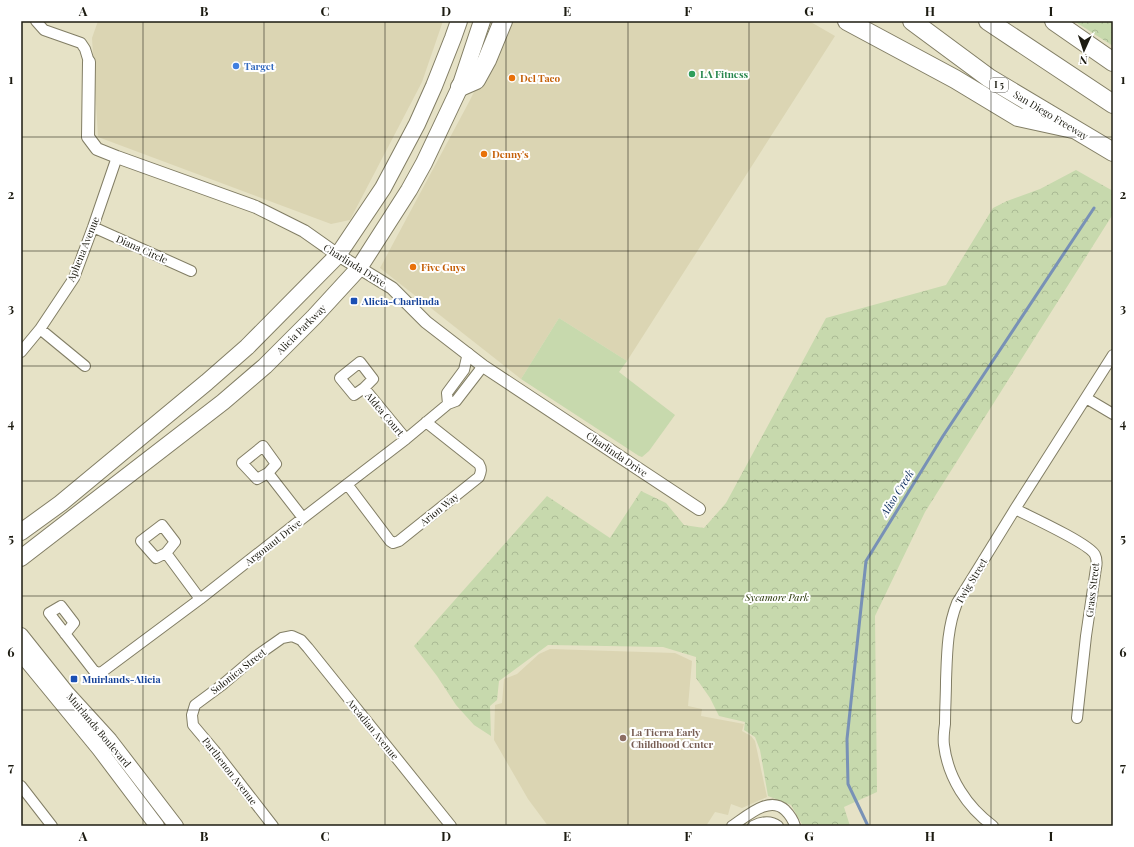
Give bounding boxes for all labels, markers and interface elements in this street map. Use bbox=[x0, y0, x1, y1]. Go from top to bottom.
text: A bbox=[78, 2, 88, 19]
text: B bbox=[200, 2, 209, 19]
text: C bbox=[320, 2, 330, 19]
text: D bbox=[441, 2, 451, 19]
text: E bbox=[563, 2, 571, 19]
text: F bbox=[684, 2, 692, 19]
text: G bbox=[804, 2, 814, 19]
text: H bbox=[925, 2, 935, 19]
text: I bbox=[1049, 2, 1054, 19]
north arrow bbox=[1064, 30, 1104, 70]
text: N bbox=[1079, 53, 1088, 68]
place label: Target bbox=[244, 59, 275, 73]
marker: Target bbox=[231, 61, 241, 71]
place label: LA Fitness bbox=[700, 67, 749, 81]
marker: LA Fitness bbox=[687, 69, 697, 79]
text: 1 bbox=[9, 70, 14, 87]
text: 1 bbox=[1121, 70, 1126, 87]
place label: Del Taco bbox=[520, 71, 561, 85]
marker: Del Taco bbox=[507, 73, 517, 83]
road number: I 5 bbox=[990, 78, 1008, 92]
street label: San Diego Freeway bbox=[1011, 87, 1091, 143]
place label: Denny's bbox=[492, 147, 529, 161]
marker: Denny's bbox=[479, 149, 489, 159]
text: 2 bbox=[8, 185, 15, 202]
text: 2 bbox=[1120, 185, 1127, 202]
street label: Aphena Avenue bbox=[63, 214, 102, 285]
street label: Diana Circle bbox=[114, 231, 170, 267]
street label: Charlinda Drive bbox=[321, 240, 389, 290]
place label: Five Guys bbox=[421, 260, 466, 274]
marker: Five Guys bbox=[408, 262, 418, 272]
place label: Alicia-Charlinda bbox=[361, 294, 440, 308]
marker: Alicia-Charlinda bbox=[349, 296, 359, 306]
text: 3 bbox=[8, 299, 14, 316]
text: 3 bbox=[1120, 299, 1126, 316]
street label: Alicia Parkway bbox=[272, 301, 329, 358]
street label: Aldea Court bbox=[362, 388, 408, 439]
text: 4 bbox=[8, 414, 15, 431]
text: 4 bbox=[1120, 414, 1127, 431]
street label: Charlinda Drive bbox=[583, 428, 651, 480]
water label: Aliso Creek bbox=[876, 466, 917, 520]
street label: Arion Way bbox=[416, 489, 461, 529]
street label: Argonaut Drive bbox=[241, 515, 304, 569]
text: 5 bbox=[8, 529, 14, 546]
text: 5 bbox=[1120, 529, 1126, 546]
street label: Twig Street bbox=[952, 555, 990, 607]
street label: Grass Street bbox=[1082, 562, 1102, 618]
park label: Sycamore Park bbox=[744, 590, 809, 604]
text: 6 bbox=[7, 643, 15, 660]
text: 6 bbox=[1119, 643, 1127, 660]
street label: Solonica Street bbox=[207, 645, 269, 697]
place label: Muirlands-Alicia bbox=[82, 672, 161, 686]
marker: Muirlands-Alicia bbox=[69, 674, 79, 684]
street label: Muirlands Boulevard bbox=[64, 690, 134, 770]
street label: Arcadian Avenue bbox=[343, 695, 402, 763]
place label: La Tierra Early Childhood Center bbox=[631, 725, 714, 751]
marker: La Tierra Early Childhood Center bbox=[618, 733, 628, 743]
street label: Parthenon Avenue bbox=[199, 734, 261, 808]
text: 7 bbox=[8, 758, 14, 775]
text: 7 bbox=[1120, 758, 1126, 775]
text: A bbox=[78, 827, 88, 844]
text: B bbox=[200, 827, 209, 844]
text: C bbox=[320, 827, 330, 844]
text: D bbox=[441, 827, 451, 844]
text: E bbox=[563, 827, 571, 844]
text: F bbox=[684, 827, 692, 844]
text: G bbox=[804, 827, 814, 844]
text: H bbox=[925, 827, 935, 844]
text: I bbox=[1049, 827, 1054, 844]

